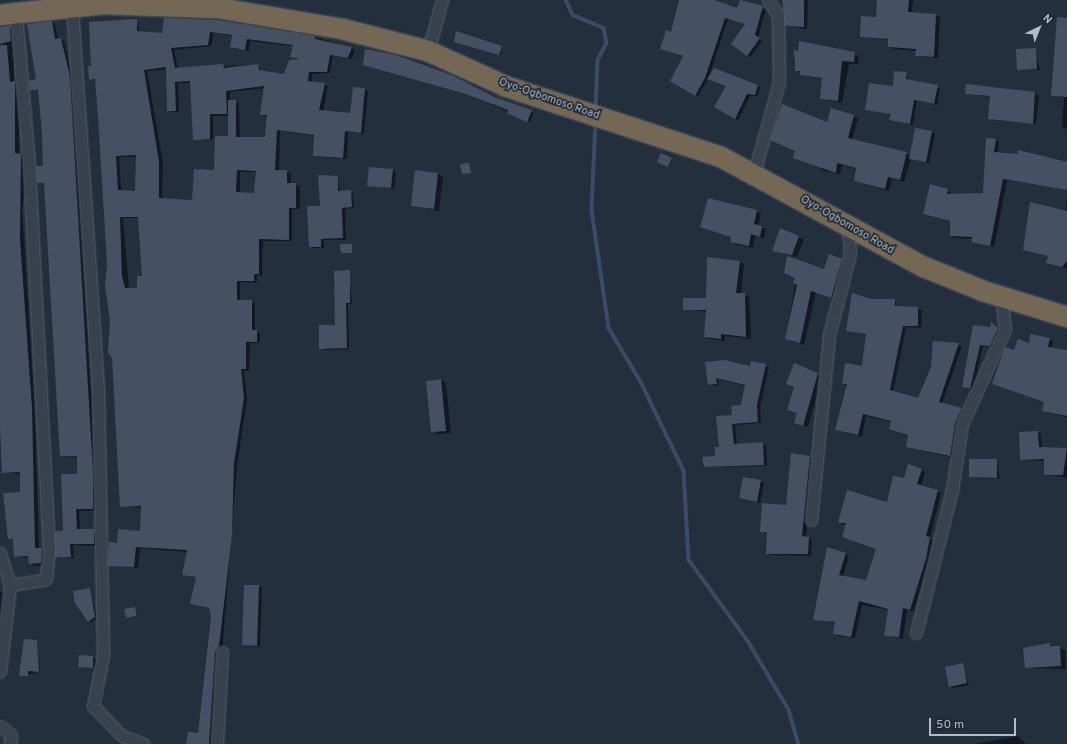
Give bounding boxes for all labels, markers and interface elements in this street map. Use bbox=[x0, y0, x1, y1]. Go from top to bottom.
north arrow bbox=[1019, 8, 1059, 48]
text: N bbox=[1040, 11, 1055, 27]
street label: Oyo-Ogbomoso Road bbox=[497, 76, 601, 122]
street label: Oyo-Ogbomoso Road bbox=[798, 193, 896, 257]
scale bar bbox=[931, 710, 1018, 736]
text: 50 m bbox=[936, 717, 964, 733]

